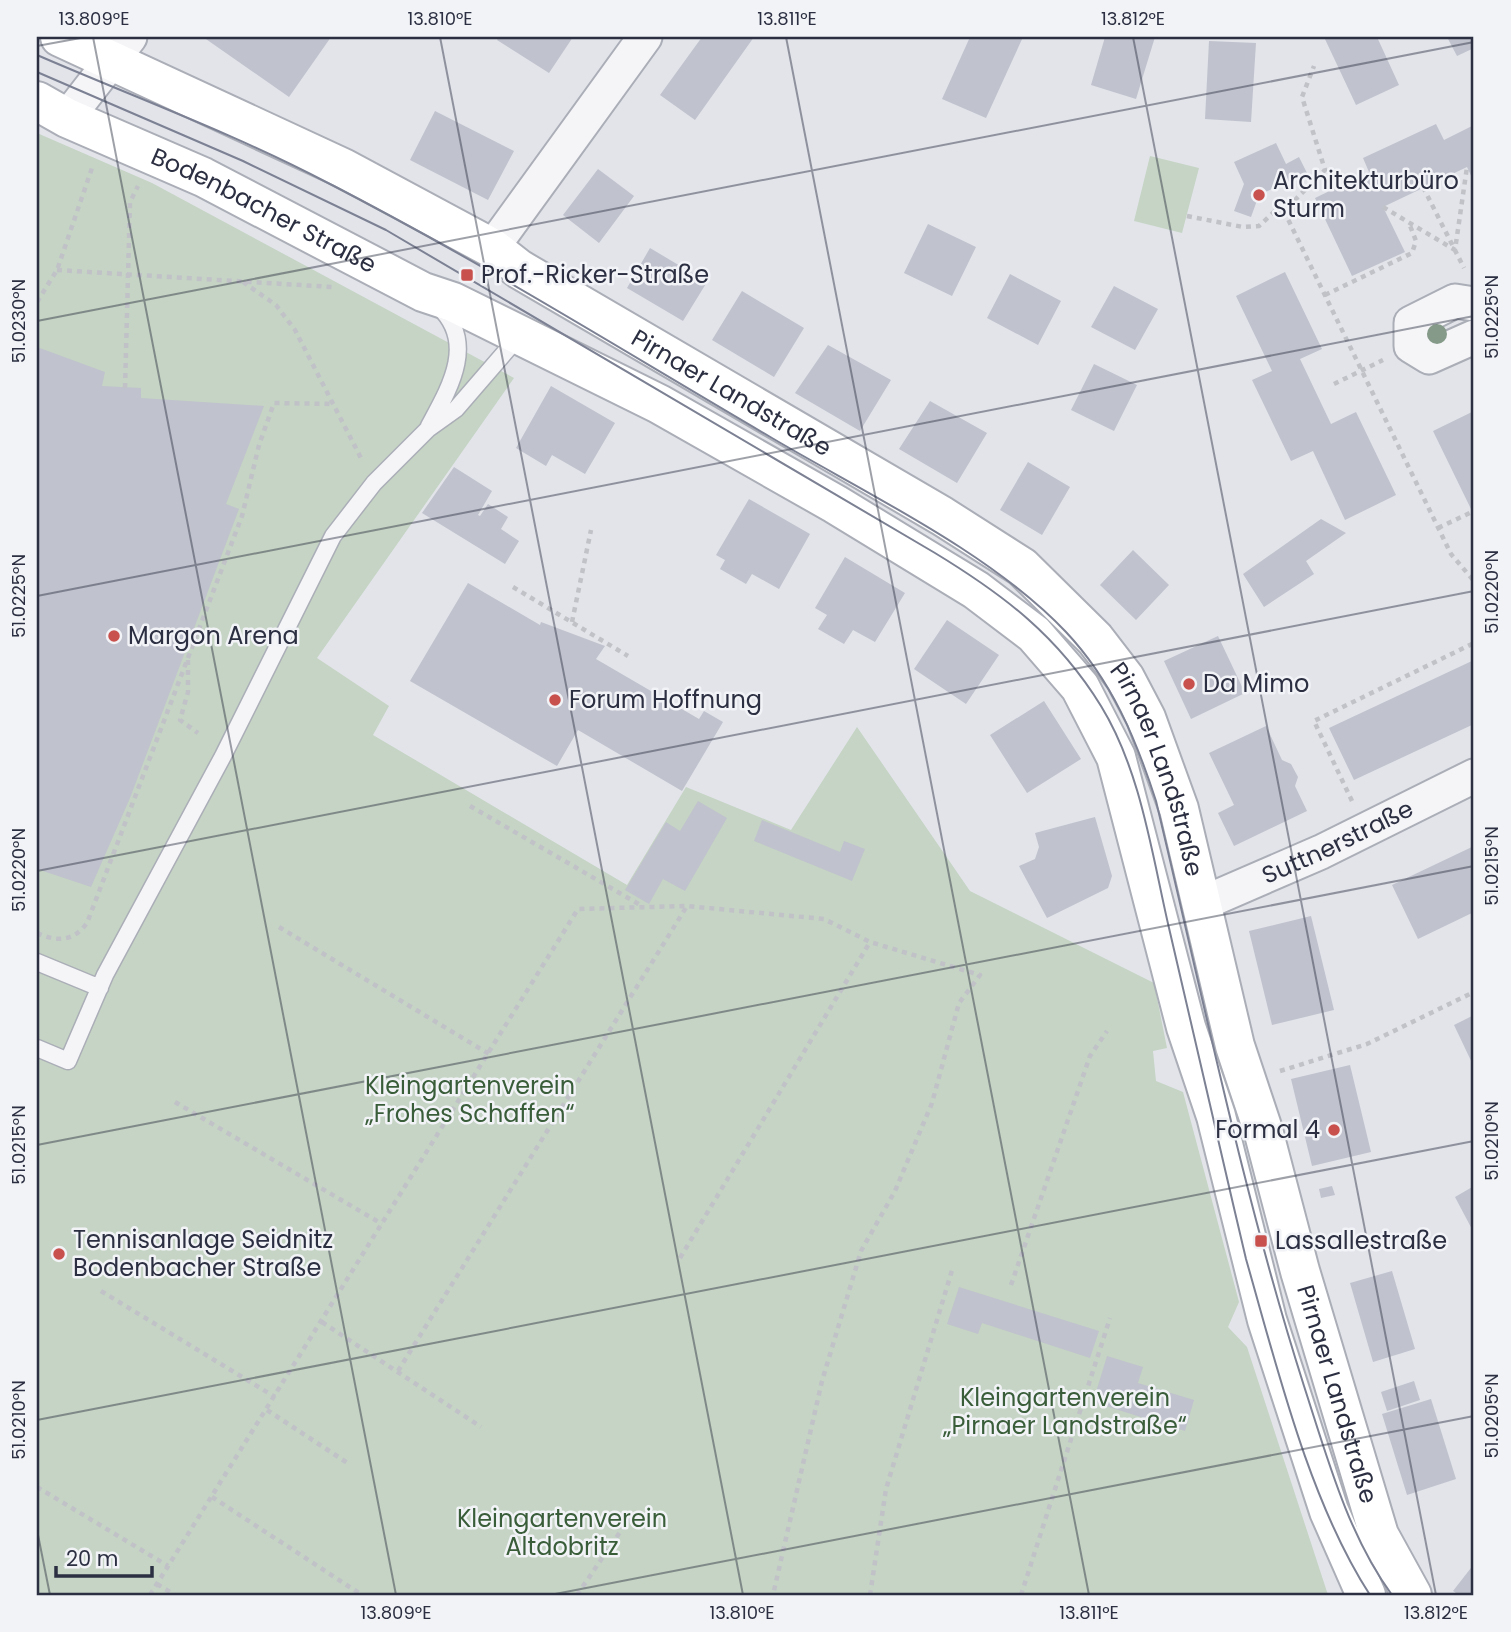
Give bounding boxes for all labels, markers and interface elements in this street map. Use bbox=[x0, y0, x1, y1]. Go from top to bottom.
text: 13.809°E bbox=[59, 6, 129, 31]
text: 13.810°E bbox=[407, 6, 473, 31]
text: 13.811°E bbox=[757, 6, 817, 31]
text: 13.812°E bbox=[1101, 6, 1165, 31]
street label: Bodenbacher Straße bbox=[146, 140, 382, 281]
place label: Architekturbüro Sturm bbox=[1273, 164, 1459, 225]
marker: Architekturbüro Sturm bbox=[1251, 187, 1267, 203]
place label: Prof.-Ricker-Straße bbox=[481, 258, 709, 291]
marker: Prof.-Ricker-Straße bbox=[459, 267, 475, 283]
text: 51.0225°N bbox=[1479, 275, 1504, 359]
text: 51.0230°N bbox=[6, 279, 31, 363]
street label: Pirnaer Landstraße bbox=[625, 321, 838, 464]
text: 51.0220°N bbox=[1479, 550, 1504, 634]
text: 51.0225°N bbox=[6, 554, 31, 638]
place label: Margon Arena bbox=[128, 619, 299, 652]
marker: Margon Arena bbox=[106, 628, 122, 644]
street label: Pirnaer Landstraße bbox=[1103, 655, 1211, 880]
place label: Da Mimo bbox=[1203, 667, 1309, 700]
marker: Da Mimo bbox=[1181, 676, 1197, 692]
place label: Forum Hoffnung bbox=[569, 683, 762, 716]
marker: Forum Hoffnung bbox=[547, 692, 563, 708]
street label: Suttnerstraße bbox=[1257, 792, 1419, 892]
text: 51.0215°N bbox=[1479, 826, 1504, 906]
text: 51.0220°N bbox=[6, 828, 31, 912]
park label: Kleingartenverein „Frohes Schaffen“ bbox=[364, 1069, 575, 1130]
text: 51.0210°N bbox=[1479, 1101, 1504, 1181]
text: 51.0215°N bbox=[6, 1105, 31, 1185]
place label: Formal 4 bbox=[1215, 1113, 1320, 1146]
marker: Formal 4 bbox=[1326, 1122, 1342, 1138]
place label: Tennisanlage Seidnitz Bodenbacher Straße bbox=[73, 1223, 333, 1284]
place label: Lassallestraße bbox=[1275, 1224, 1447, 1257]
marker: Lassallestraße bbox=[1253, 1233, 1269, 1249]
marker: Tennisanlage Seidnitz Bodenbacher Straße bbox=[51, 1246, 67, 1262]
street label: Pirnaer Landstraße bbox=[1289, 1281, 1386, 1507]
text: 51.0205°N bbox=[1479, 1373, 1504, 1459]
text: 51.0210°N bbox=[6, 1380, 31, 1460]
park label: Kleingartenverein „Pirnaer Landstraße“ bbox=[942, 1381, 1187, 1442]
park label: Kleingartenverein Altdobritz bbox=[457, 1502, 667, 1563]
scale bar bbox=[56, 1534, 152, 1578]
text: 20 m bbox=[66, 1544, 119, 1573]
text: 13.809°E bbox=[361, 1600, 431, 1625]
text: 13.810°E bbox=[709, 1600, 775, 1625]
text: 13.811°E bbox=[1059, 1600, 1119, 1625]
text: 13.812°E bbox=[1404, 1600, 1468, 1625]

